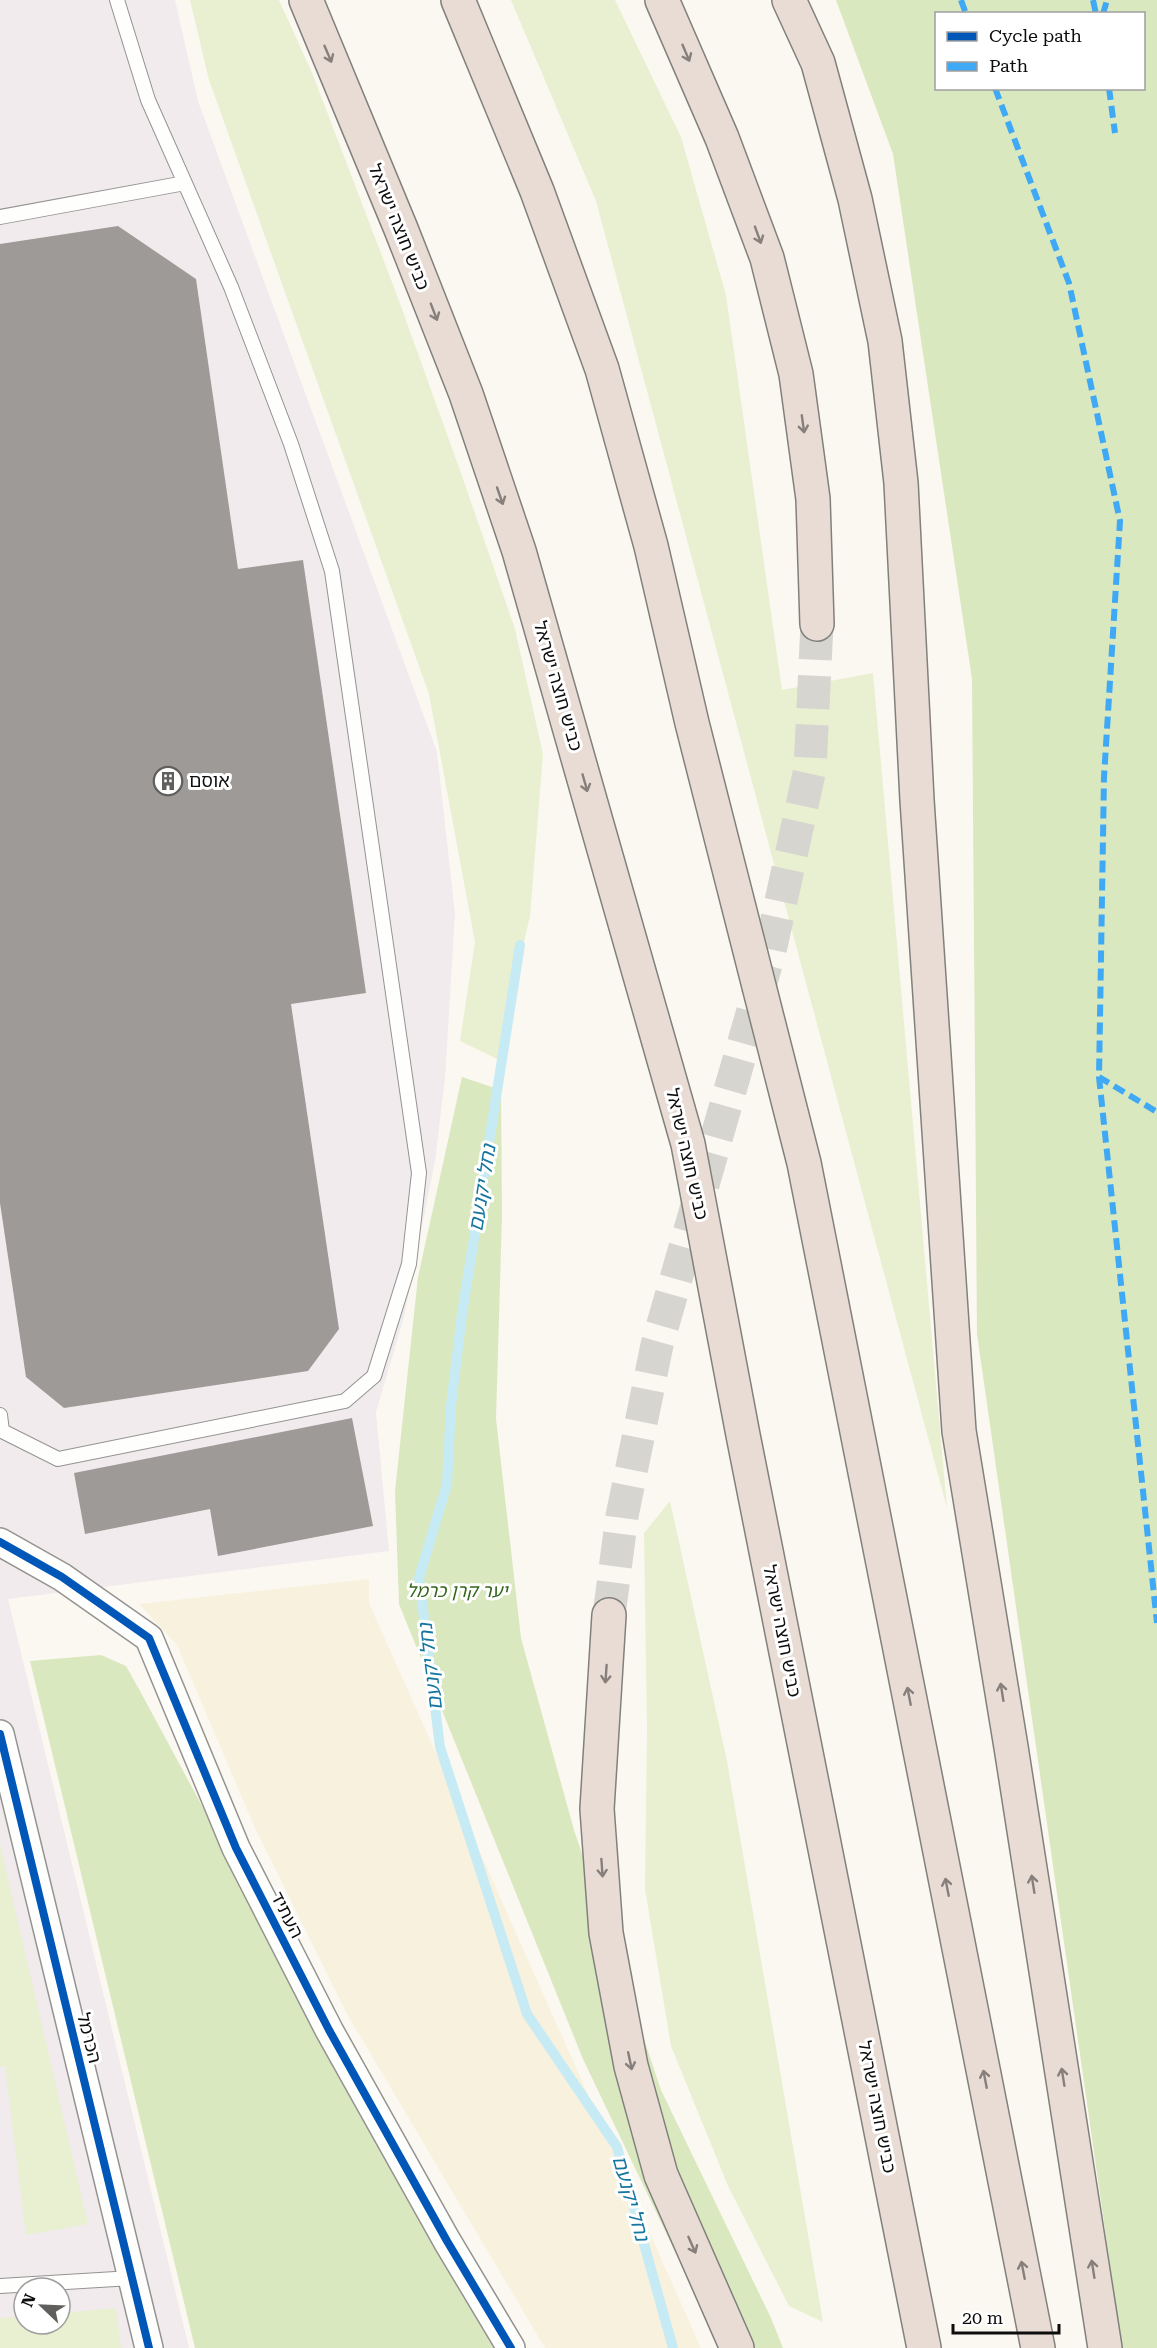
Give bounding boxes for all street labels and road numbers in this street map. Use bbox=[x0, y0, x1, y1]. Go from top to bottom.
street label: כביש חוצה ישראל bbox=[365, 161, 434, 293]
street label: כביש חוצה ישראל bbox=[530, 618, 587, 753]
street label: כביש חוצה ישראל bbox=[662, 1086, 713, 1222]
street label: כביש חוצה ישראל bbox=[759, 1563, 806, 1699]
street label: העתיד bbox=[267, 1888, 308, 1941]
street label: הכרמל bbox=[73, 2011, 106, 2065]
street label: כביש חוצה ישראל bbox=[854, 2039, 901, 2175]

